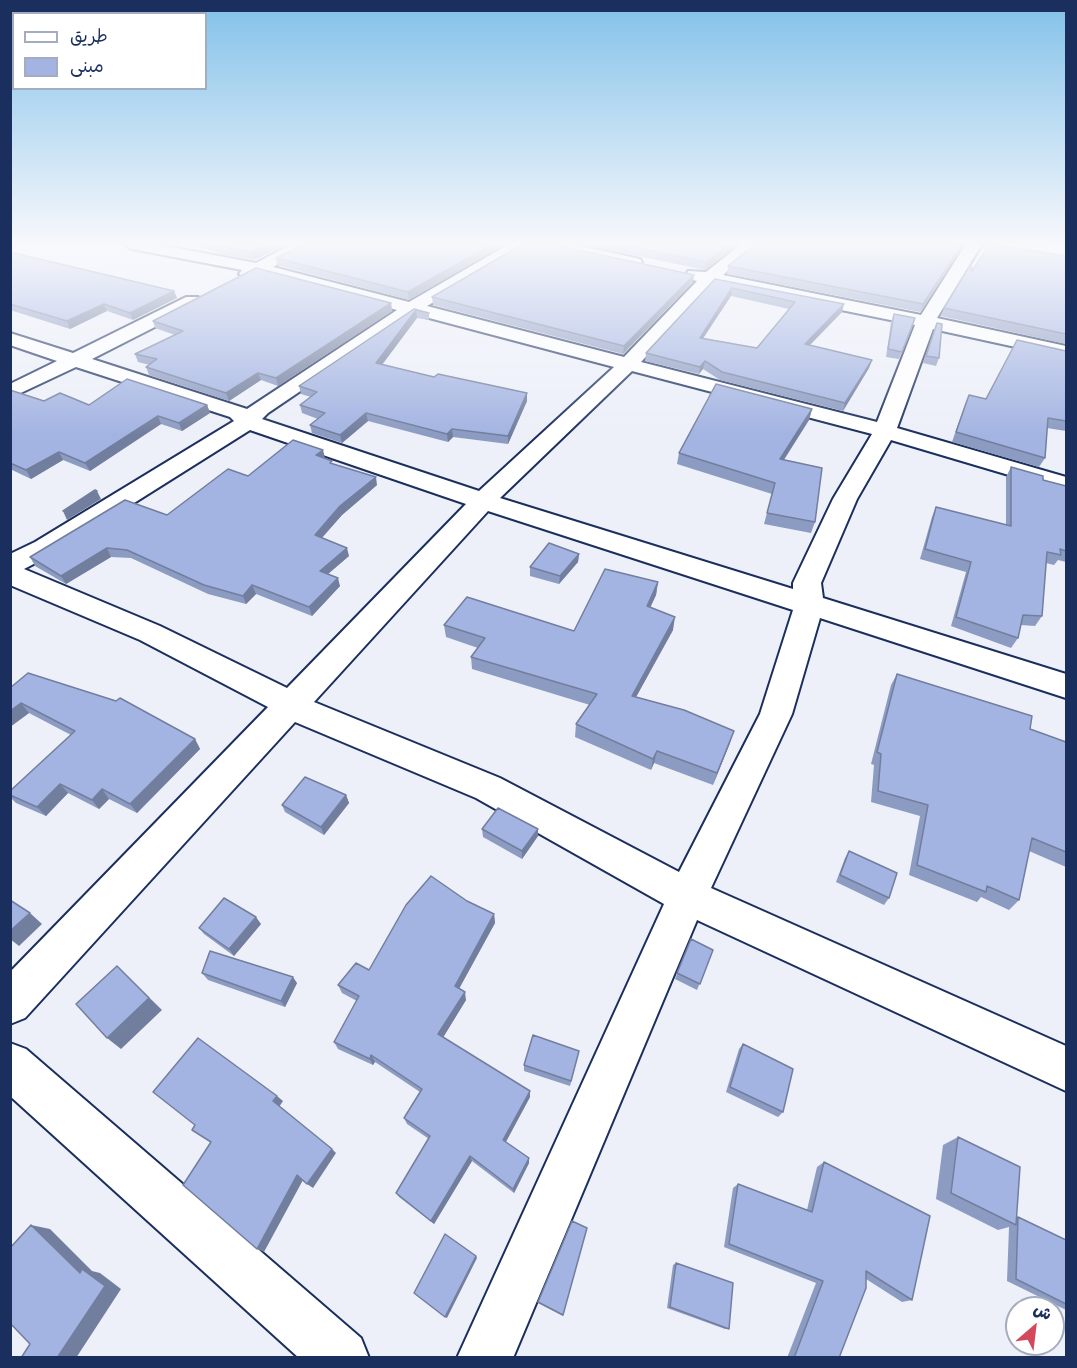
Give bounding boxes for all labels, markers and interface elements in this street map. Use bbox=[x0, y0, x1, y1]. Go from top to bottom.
legend bbox=[12, 12, 207, 90]
text: طريق bbox=[70, 25, 108, 48]
text: مبنى bbox=[70, 55, 104, 78]
north arrow bbox=[1005, 1296, 1065, 1356]
text: ش bbox=[1030, 1299, 1055, 1325]

